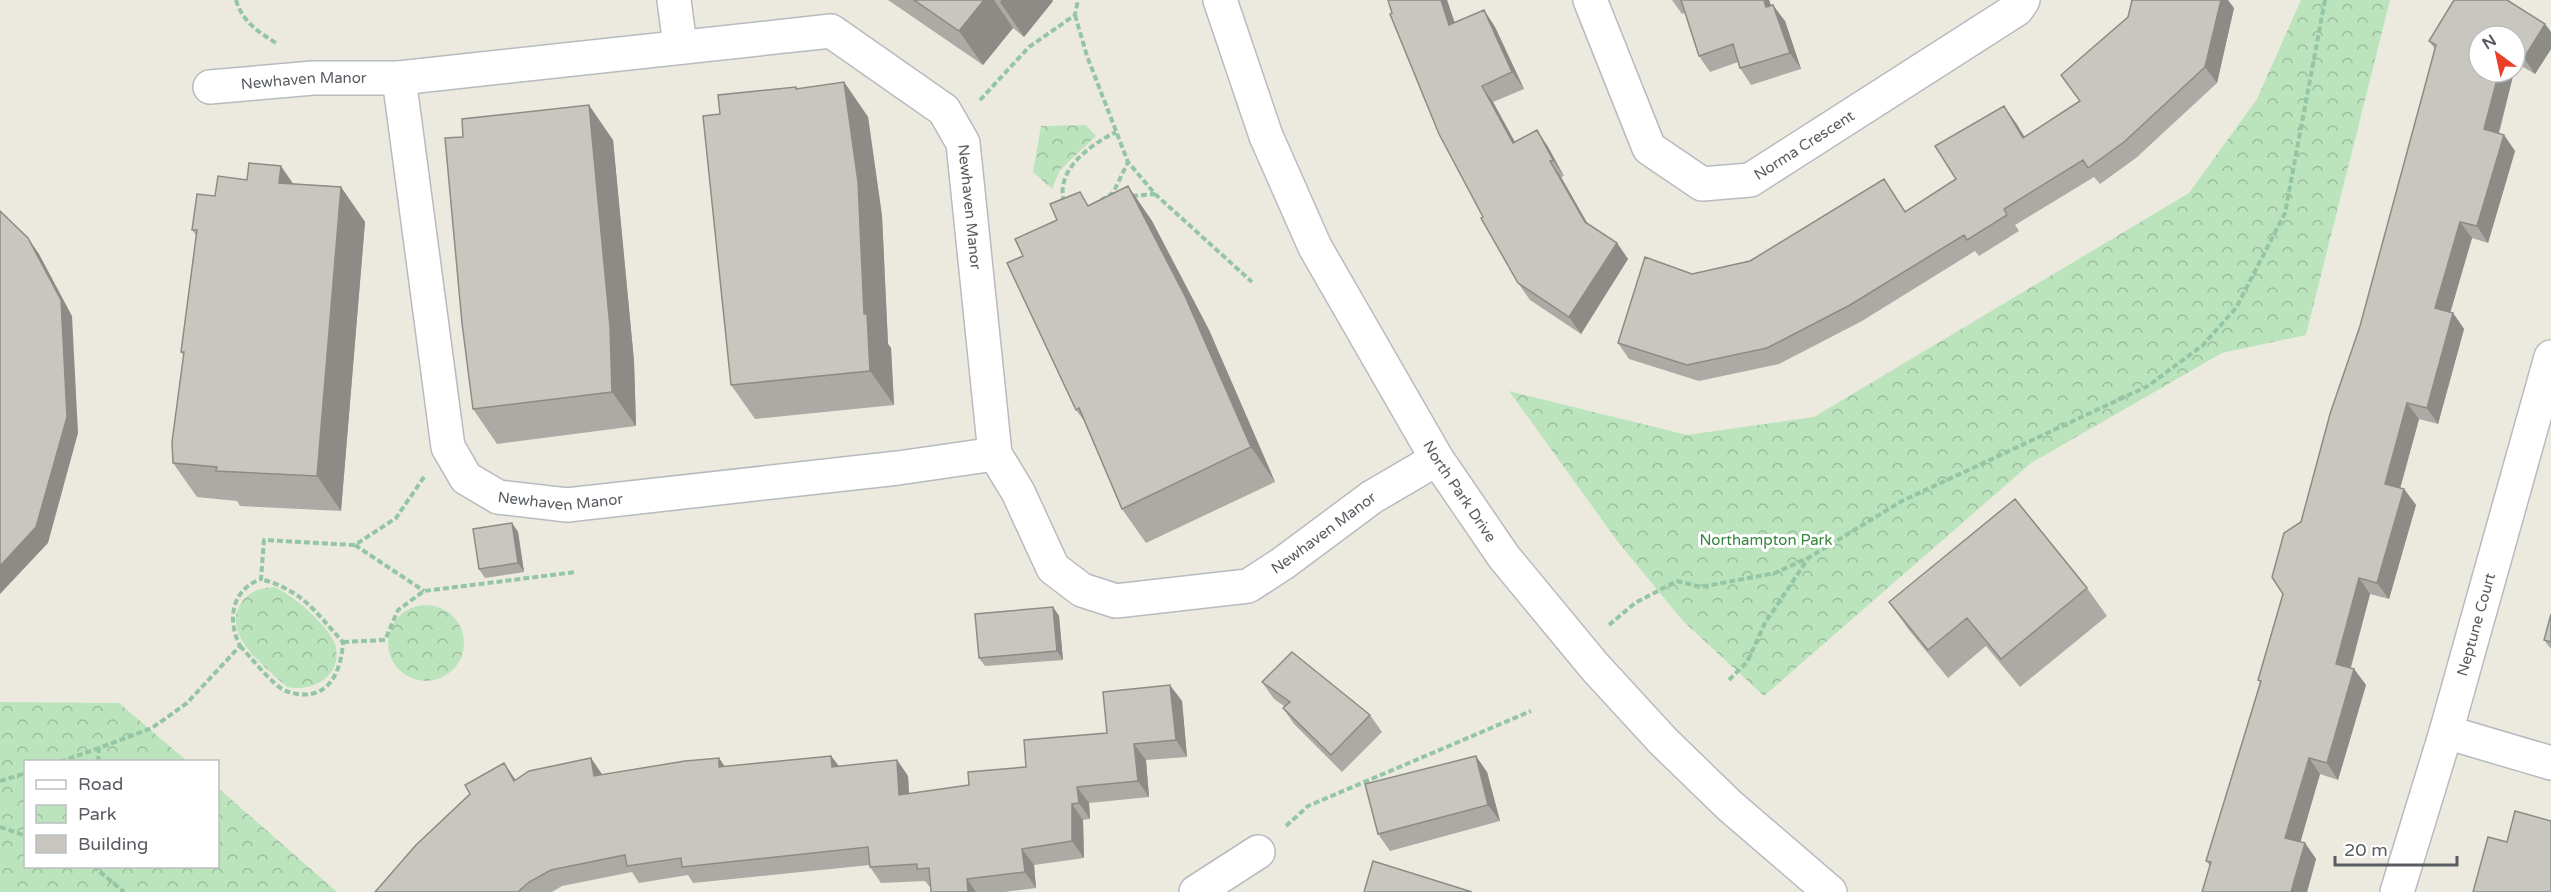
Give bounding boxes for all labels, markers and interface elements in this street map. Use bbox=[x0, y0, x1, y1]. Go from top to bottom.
north arrow bbox=[2467, 24, 2527, 84]
text: N bbox=[2479, 30, 2500, 54]
street label: Newhaven Manor bbox=[240, 69, 367, 93]
street label: Norma Crescent bbox=[1751, 106, 1858, 184]
street label: Newhaven Manor bbox=[954, 143, 985, 271]
street label: North Park Drive bbox=[1419, 437, 1500, 546]
street label: Newhaven Manor bbox=[497, 488, 624, 514]
street label: Newhaven Manor bbox=[1268, 488, 1380, 578]
park label: Northampton Park bbox=[1700, 531, 1833, 549]
street label: Neptune Court bbox=[2453, 571, 2499, 678]
legend bbox=[24, 760, 219, 868]
text: Road bbox=[78, 773, 123, 795]
text: Park bbox=[78, 803, 117, 825]
scale bar bbox=[2335, 829, 2456, 867]
text: Building bbox=[78, 833, 148, 855]
text: 20 m bbox=[2344, 839, 2388, 861]

